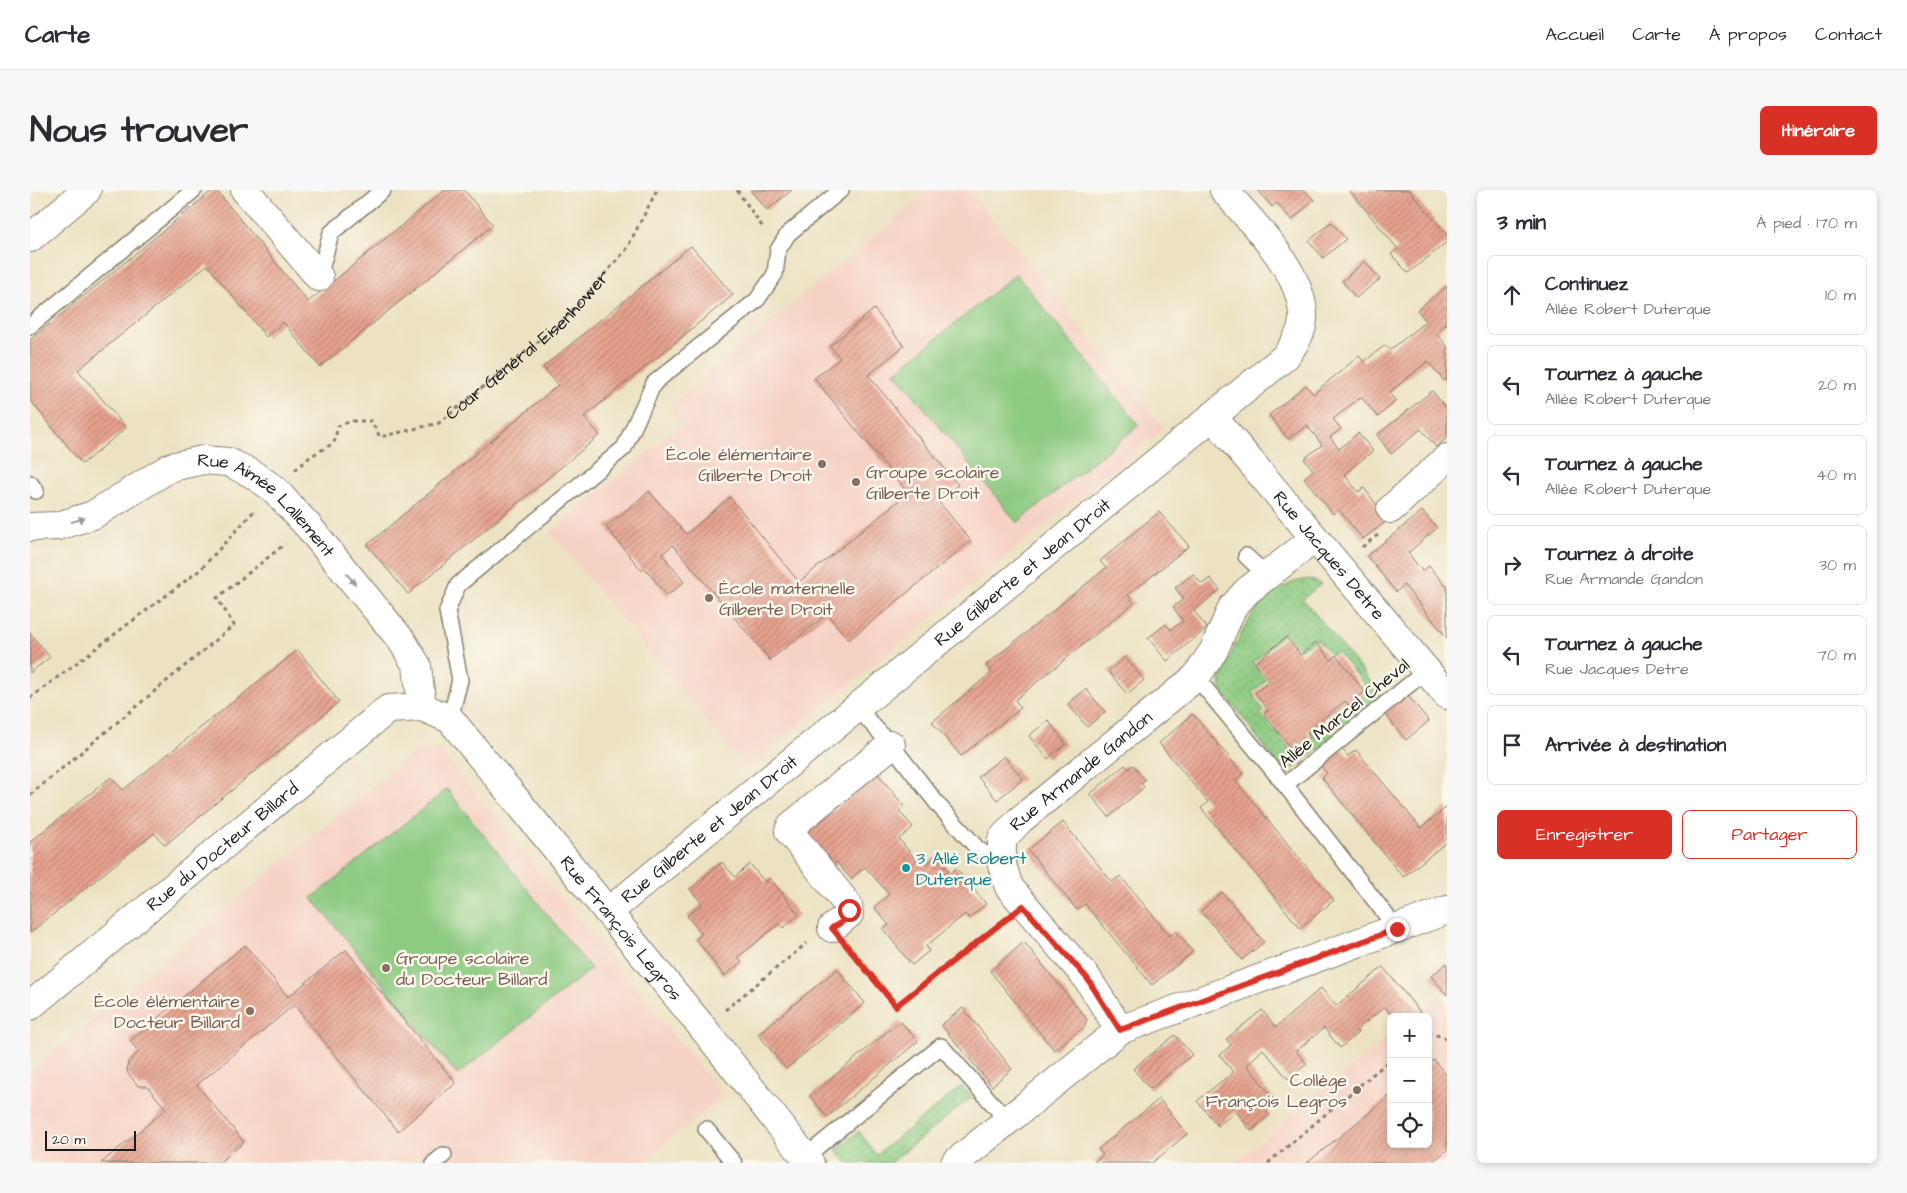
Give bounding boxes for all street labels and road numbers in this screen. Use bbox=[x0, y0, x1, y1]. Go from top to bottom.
street label: Cour Général Eisenhower bbox=[440, 265, 615, 426]
street label: Rue Aimée Lallement bbox=[196, 448, 341, 563]
street label: Rue Jacques Detre bbox=[1267, 486, 1391, 626]
street label: Rue Gilberte et Jean Droit bbox=[929, 492, 1117, 652]
street label: Allée Marcel Cheval bbox=[1274, 653, 1415, 774]
street label: Rue Armande Gandon bbox=[1004, 705, 1158, 837]
street label: Rue Gilberte et Jean Droit bbox=[616, 749, 804, 909]
street label: Rue du Docteur Billard bbox=[141, 776, 304, 917]
street label: Rue François Legros bbox=[554, 851, 688, 1006]

